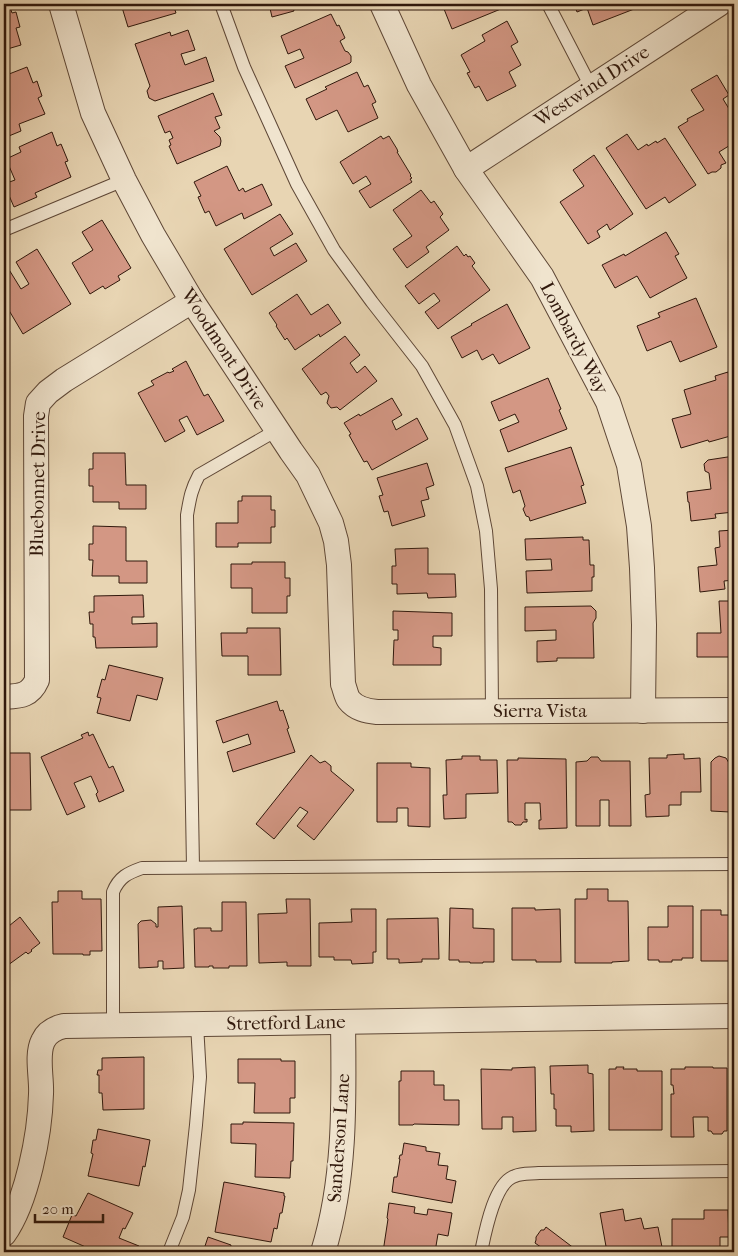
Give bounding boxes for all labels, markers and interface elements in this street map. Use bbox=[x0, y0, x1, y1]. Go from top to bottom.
street label: Westwind Drive bbox=[530, 41, 653, 132]
street label: Lombardy Way bbox=[535, 278, 613, 399]
street label: Woodmont Drive bbox=[176, 283, 271, 414]
street label: Bluebonnet Drive bbox=[26, 411, 50, 557]
street label: Sierra Vista bbox=[493, 700, 587, 722]
street label: Stretford Lane bbox=[226, 1011, 346, 1035]
street label: Sanderson Lane bbox=[324, 1073, 354, 1203]
scale bar bbox=[35, 1191, 102, 1223]
text: 20 m bbox=[42, 1200, 74, 1218]

